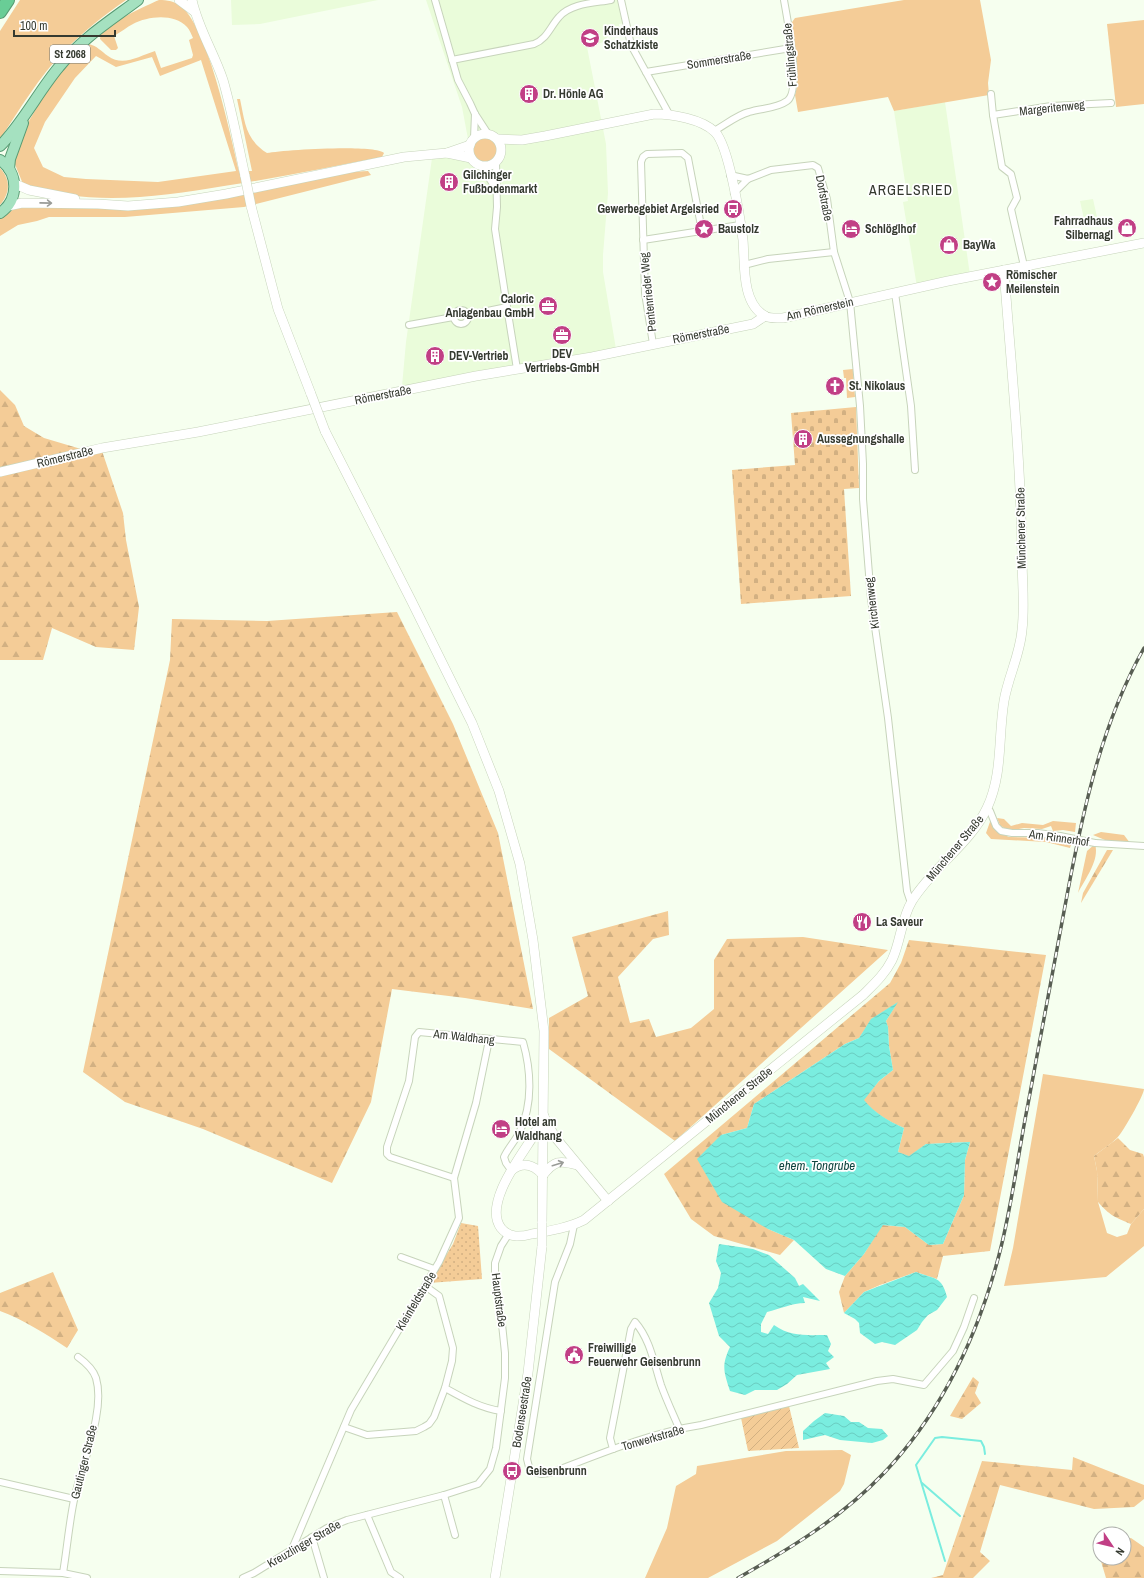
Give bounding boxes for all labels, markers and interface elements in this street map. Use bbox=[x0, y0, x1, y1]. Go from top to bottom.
scale bar bbox=[14, 12, 115, 38]
text: 100 m bbox=[20, 18, 47, 34]
street label: Frühlingstraße bbox=[779, 22, 801, 88]
place label: Kinderhaus Schatzkiste bbox=[604, 23, 659, 53]
school or university icon: Kinderhaus Schatzkiste bbox=[579, 27, 601, 49]
road number: St 2068 bbox=[50, 45, 90, 63]
street label: Sommerstraße bbox=[686, 47, 752, 73]
building icon: Dr. Hönle AG bbox=[518, 83, 540, 105]
place label: Dr. Hönle AG bbox=[543, 86, 604, 102]
street label: Margeritenweg bbox=[1019, 97, 1086, 119]
place label: Gilchinger Fußbodenmarkt bbox=[463, 167, 538, 197]
building icon: Gilchinger Fußbodenmarkt bbox=[438, 171, 460, 193]
street label: Dorfstraße bbox=[812, 174, 836, 222]
district label: ARGELSRIED bbox=[868, 181, 953, 199]
bus stop icon: Gewerbegebiet Argelsried bbox=[722, 198, 744, 220]
one-way arrow bbox=[39, 199, 52, 207]
place label: Gewerbegebiet Argelsried bbox=[597, 201, 719, 217]
place label: Fahrradhaus Silbernagl bbox=[1054, 213, 1114, 243]
shop icon: Fahrradhaus Silbernagl bbox=[1116, 217, 1138, 239]
place icon: Baustolz bbox=[693, 218, 715, 240]
hotel icon: Schlöglhof bbox=[840, 218, 862, 240]
place label: Baustolz bbox=[718, 221, 759, 237]
place label: Schlöglhof bbox=[865, 221, 917, 237]
shop icon: BayWa bbox=[938, 234, 960, 256]
place label: BayWa bbox=[963, 237, 996, 253]
street label: Pentenrieder Weg bbox=[636, 251, 660, 332]
place label: Römischer Meilenstein bbox=[1006, 267, 1060, 297]
place icon: Römischer Meilenstein bbox=[981, 271, 1003, 293]
place label: Caloric Anlagenbau GmbH bbox=[445, 291, 535, 321]
street label: Am Römerstein bbox=[784, 294, 855, 325]
office icon: Caloric Anlagenbau GmbH bbox=[537, 295, 559, 317]
street label: Römerstraße bbox=[671, 321, 731, 347]
office icon: DEV Vertriebs-GmbH bbox=[551, 324, 573, 346]
building icon: DEV-Vertrieb bbox=[424, 345, 446, 367]
place label: DEV Vertriebs-GmbH bbox=[525, 346, 599, 376]
place label: DEV-Vertrieb bbox=[449, 348, 508, 364]
church icon: St. Nikolaus bbox=[824, 375, 846, 397]
place label: St. Nikolaus bbox=[849, 378, 906, 394]
street label: Römerstraße bbox=[353, 382, 413, 408]
building icon: Aussegnungshalle bbox=[792, 428, 814, 450]
place label: Aussegnungshalle bbox=[817, 431, 905, 447]
street label: Römerstraße bbox=[35, 442, 95, 472]
street label: Münchener Straße bbox=[1012, 487, 1030, 569]
street label: Kirchenweg bbox=[861, 576, 883, 630]
street label: Münchener Straße bbox=[923, 812, 987, 884]
street label: Am Rinnerhof bbox=[1027, 826, 1090, 850]
restaurant icon: La Saveur bbox=[851, 911, 873, 933]
place label: La Saveur bbox=[876, 914, 923, 930]
street label: Am Waldhang bbox=[432, 1026, 496, 1048]
street label: Münchener Straße bbox=[702, 1063, 776, 1127]
place label: Hotel am Waldhang bbox=[515, 1114, 562, 1144]
hotel icon: Hotel am Waldhang bbox=[490, 1118, 512, 1140]
water label: ehem. Tongrube bbox=[779, 1157, 855, 1174]
one-way arrow bbox=[551, 1160, 564, 1167]
street label: Kleinfeldstraße bbox=[392, 1269, 440, 1333]
street label: Hauptstraße bbox=[488, 1272, 510, 1328]
place label: Freiwillige Feuerwehr Geisenbrunn bbox=[588, 1340, 701, 1370]
public building icon: Freiwillige Feuerwehr Geisenbrunn bbox=[563, 1344, 585, 1366]
street label: Bodenseestraße bbox=[508, 1375, 536, 1449]
street label: Tonwerkstraße bbox=[620, 1421, 686, 1455]
street label: Gautinger Straße bbox=[67, 1423, 101, 1501]
bus stop icon: Geisenbrunn bbox=[501, 1460, 523, 1482]
place label: Geisenbrunn bbox=[526, 1463, 587, 1479]
street label: Kreuzlinger Straße bbox=[264, 1516, 344, 1572]
north arrow bbox=[1092, 1526, 1132, 1566]
text: N bbox=[1113, 1545, 1128, 1558]

